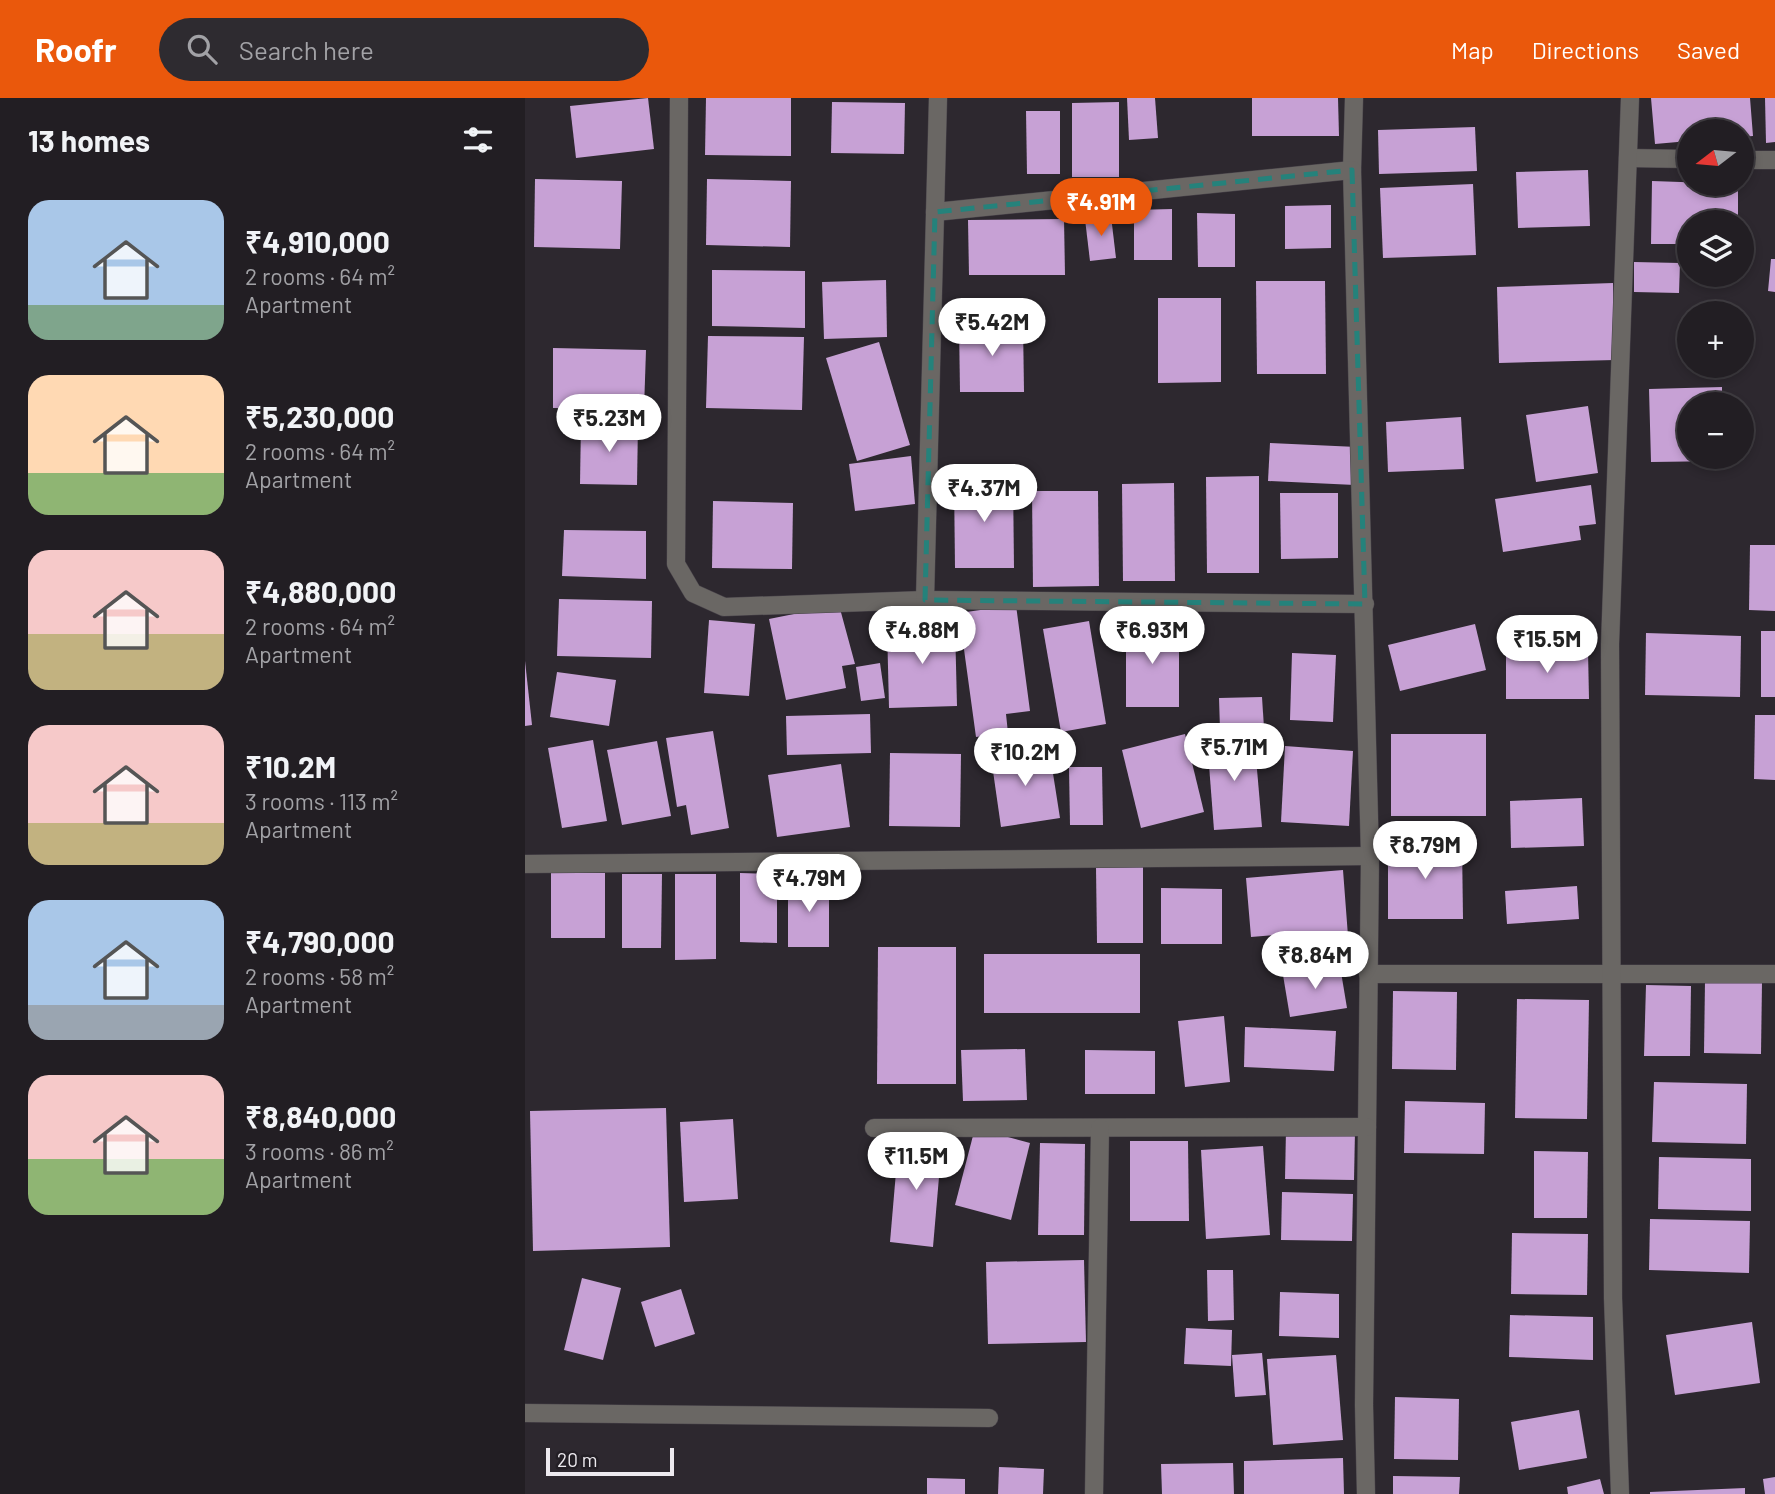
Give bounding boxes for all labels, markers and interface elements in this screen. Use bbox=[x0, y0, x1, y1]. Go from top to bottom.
search box bbox=[159, 18, 649, 81]
text: Roofr bbox=[35, 29, 117, 69]
icon: search bbox=[183, 30, 221, 68]
text: Search here bbox=[239, 34, 374, 65]
text: Map bbox=[1451, 35, 1494, 64]
text: Directions bbox=[1532, 35, 1639, 64]
text: Saved bbox=[1677, 35, 1740, 64]
north arrow bbox=[1677, 119, 1753, 196]
map controls bbox=[1677, 119, 1754, 469]
icon: filters bbox=[459, 121, 497, 159]
text: 13 homes bbox=[28, 122, 150, 158]
pin: ₹4.91M bbox=[1044, 178, 1158, 238]
text: ₹4.91M bbox=[1066, 187, 1136, 215]
button: layers bbox=[1677, 210, 1754, 287]
text: ₹4,910,000 bbox=[245, 223, 390, 259]
icon: home bbox=[84, 228, 168, 312]
text: 2 rooms · 64 m² bbox=[245, 262, 395, 290]
text: Apartment bbox=[245, 290, 352, 318]
pin: ₹5.42M bbox=[935, 299, 1049, 358]
button: + bbox=[1677, 301, 1754, 378]
text: ₹5.42M bbox=[954, 307, 1030, 335]
button: − bbox=[1677, 392, 1754, 469]
pin: ₹5.23M bbox=[552, 394, 666, 454]
text: ₹5,230,000 bbox=[245, 398, 394, 434]
icon: home bbox=[84, 403, 168, 487]
text: ₹5.23M bbox=[572, 403, 646, 431]
text: 2 rooms · 64 m² bbox=[245, 437, 395, 465]
pin: ₹4.37M bbox=[927, 464, 1041, 524]
text: Apartment bbox=[245, 465, 352, 493]
text: ₹4.37M bbox=[947, 473, 1021, 501]
text: ₹4,880,000 bbox=[245, 573, 396, 609]
icon: home bbox=[84, 578, 168, 662]
pin: ₹4.88M bbox=[865, 606, 979, 666]
pin: ₹6.93M bbox=[1095, 606, 1209, 666]
text: 2 rooms · 64 m² bbox=[245, 612, 395, 640]
text: ₹4.88M bbox=[885, 615, 959, 643]
text: ₹6.93M bbox=[1116, 615, 1188, 643]
pin: ₹15.5M bbox=[1490, 616, 1604, 675]
text: ₹15.5M bbox=[1513, 624, 1581, 652]
text: Apartment bbox=[245, 640, 352, 668]
pin: ₹5.71M bbox=[1177, 724, 1291, 783]
pin: ₹10.2M bbox=[968, 728, 1082, 788]
text: ₹5.71M bbox=[1200, 732, 1268, 760]
text: ₹10.2M bbox=[990, 737, 1060, 765]
text: ₹10.2M bbox=[245, 748, 336, 784]
icon: home bbox=[84, 753, 168, 837]
text: 3 rooms · 113 m² bbox=[245, 787, 398, 815]
text: Apartment bbox=[245, 815, 352, 843]
pin: ₹8.79M bbox=[1368, 822, 1482, 881]
text: ₹8.79M bbox=[1389, 830, 1461, 858]
pin: ₹4.79M bbox=[752, 854, 866, 914]
text: ₹4.79M bbox=[772, 863, 846, 891]
text: ₹4,790,000 bbox=[245, 923, 395, 959]
icon: home bbox=[84, 928, 168, 1012]
pin: ₹8.84M bbox=[1258, 932, 1372, 991]
text: ₹8.84M bbox=[1278, 940, 1352, 968]
text: 2 rooms · 58 m² bbox=[245, 962, 394, 990]
text: Apartment bbox=[245, 990, 352, 1018]
text: ₹8,840,000 bbox=[245, 1098, 396, 1134]
icon: home bbox=[84, 1103, 168, 1187]
pin: ₹11.5M bbox=[859, 1132, 973, 1192]
text: 3 rooms · 86 m² bbox=[245, 1137, 394, 1165]
text: ₹11.5M bbox=[884, 1141, 948, 1169]
text: Apartment bbox=[245, 1165, 352, 1193]
scale bar bbox=[546, 1445, 674, 1477]
text: 20 m bbox=[557, 1448, 597, 1471]

